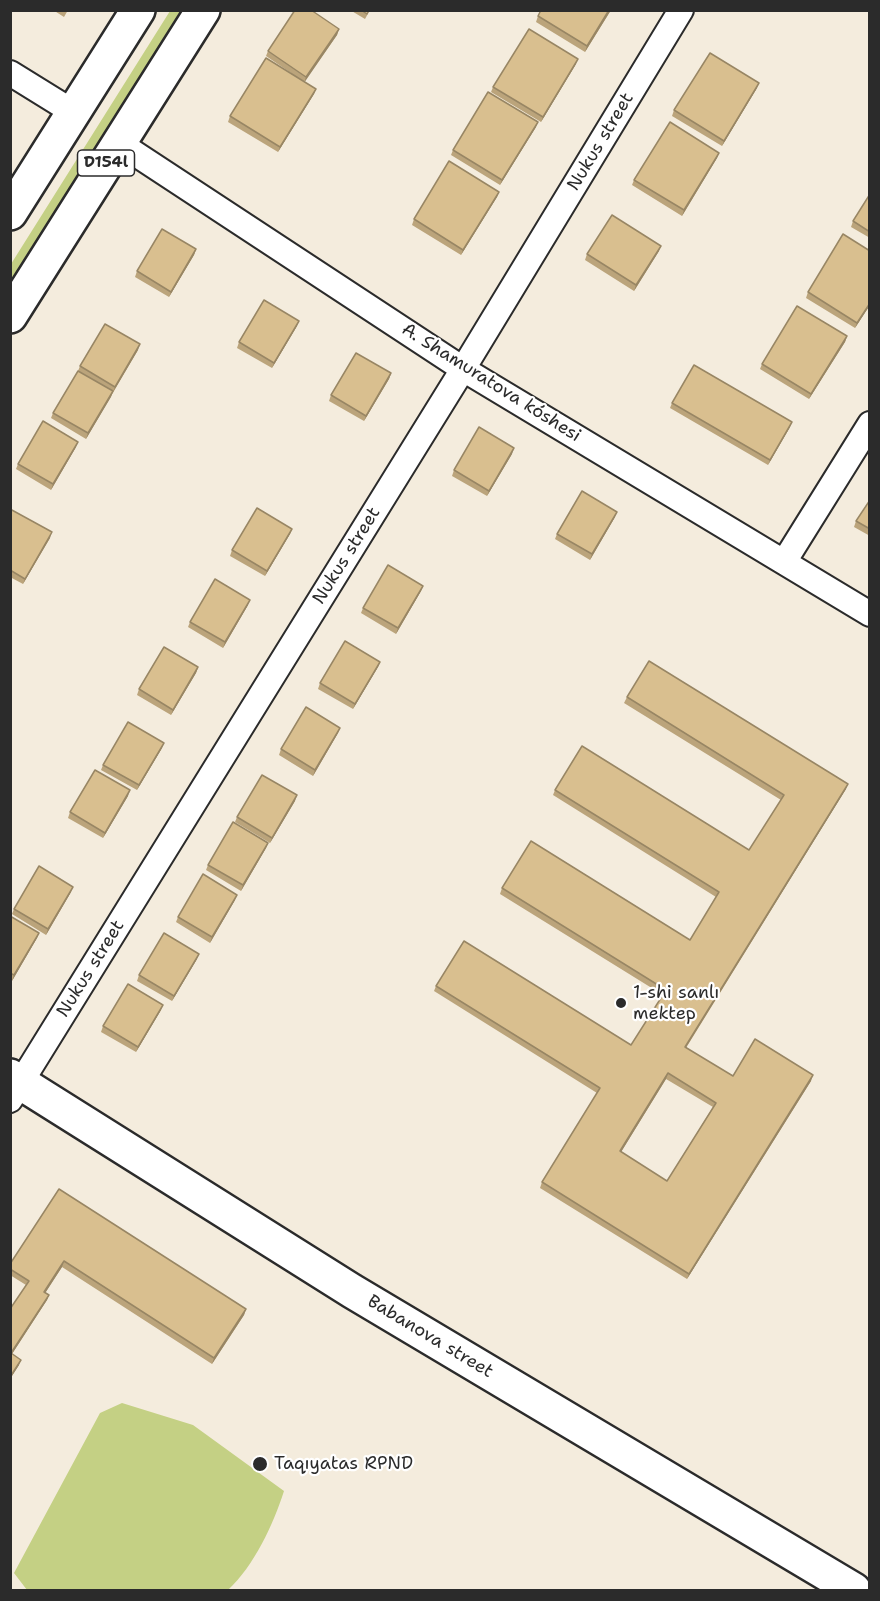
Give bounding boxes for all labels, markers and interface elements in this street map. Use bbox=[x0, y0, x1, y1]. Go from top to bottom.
street label: Nukus street bbox=[563, 89, 639, 195]
road number: D154l bbox=[78, 150, 134, 176]
street label: A. Shamuratova kóshesi bbox=[397, 319, 585, 447]
street label: Nukus street bbox=[309, 503, 385, 609]
street label: Nukus street bbox=[53, 916, 129, 1022]
place label: 1-shi sanlı mektep bbox=[633, 982, 719, 1024]
marker: 1-shi sanlı mektep bbox=[614, 996, 628, 1010]
street label: Babanova street bbox=[363, 1291, 497, 1383]
place label: Taqıyatas RPND bbox=[274, 1453, 413, 1475]
marker: Taqıyatas RPND bbox=[251, 1455, 269, 1473]

